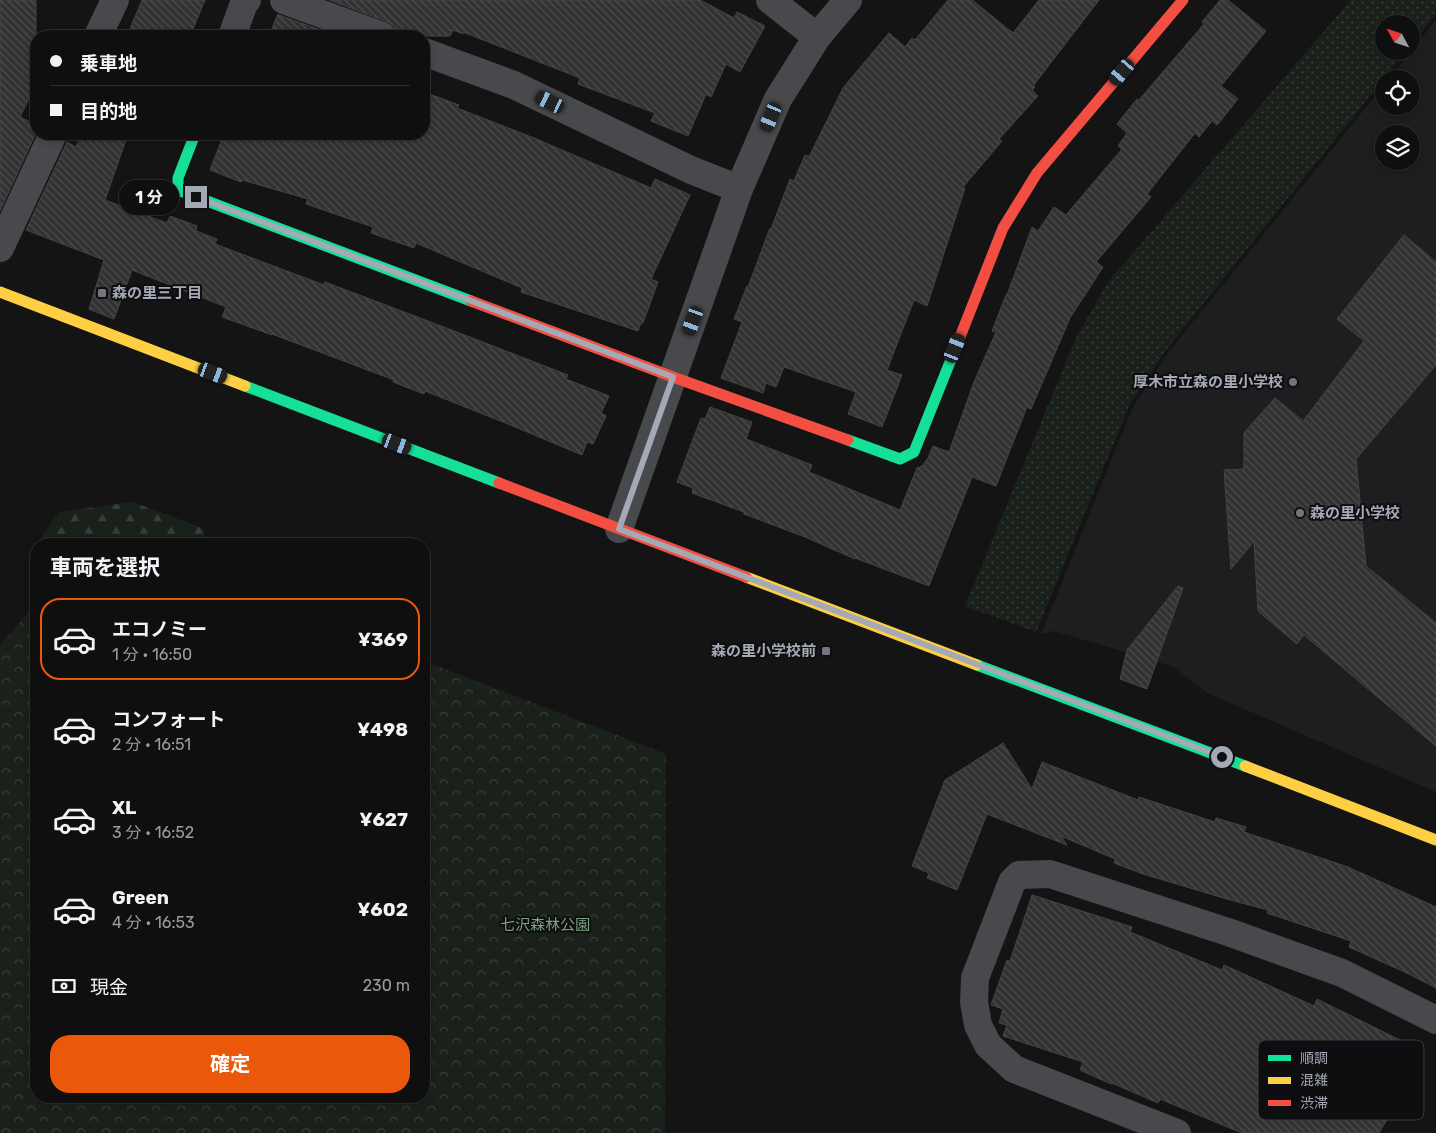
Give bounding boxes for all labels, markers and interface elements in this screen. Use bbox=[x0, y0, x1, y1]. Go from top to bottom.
north arrow bbox=[1375, 15, 1420, 60]
map controls bbox=[1375, 15, 1420, 170]
text: 乗車地 bbox=[80, 52, 137, 75]
car bbox=[1106, 56, 1137, 88]
button: locate bbox=[1375, 70, 1420, 115]
car bbox=[533, 89, 566, 115]
text: 目的地 bbox=[80, 100, 137, 123]
car bbox=[758, 100, 783, 134]
button: layers bbox=[1375, 125, 1420, 170]
callout: 1 分 bbox=[119, 180, 178, 214]
route end bbox=[185, 186, 207, 208]
text: 1 分 bbox=[135, 188, 163, 207]
place label: 森の里三丁目 bbox=[112, 284, 202, 302]
marker: 森の里三丁目 bbox=[96, 287, 108, 299]
car bbox=[680, 304, 705, 338]
car bbox=[942, 331, 967, 365]
car bbox=[196, 361, 229, 385]
place label: 厚木市立森の里小学校 bbox=[1133, 373, 1283, 391]
marker: 厚木市立森の里小学校 bbox=[1287, 376, 1299, 388]
car bbox=[380, 432, 413, 456]
place label: 森の里小学校 bbox=[1310, 504, 1400, 522]
marker: 森の里小学校 bbox=[1294, 507, 1306, 519]
text: 車両を選択 bbox=[50, 554, 160, 581]
icon: car bbox=[52, 617, 97, 662]
text: エコノミー bbox=[112, 618, 207, 641]
text: ¥369 bbox=[358, 628, 408, 651]
place label: 森の里小学校前 bbox=[711, 642, 816, 660]
text: 1 分 · 16:50 bbox=[112, 645, 192, 664]
marker: 森の里小学校前 bbox=[820, 645, 832, 657]
icon: car bbox=[52, 707, 97, 752]
text: コンフォート bbox=[112, 708, 225, 731]
text: ¥498 bbox=[357, 718, 408, 741]
text: 2 分 · 16:51 bbox=[112, 735, 191, 754]
route start bbox=[1211, 746, 1233, 768]
text: XL bbox=[112, 796, 136, 819]
icon: car bbox=[52, 797, 97, 842]
text: ¥627 bbox=[359, 808, 408, 831]
text: 3 分 · 16:52 bbox=[112, 823, 194, 842]
text: Green bbox=[112, 886, 169, 909]
icon: car bbox=[52, 887, 97, 932]
text: ¥602 bbox=[357, 898, 408, 921]
text: 4 分 · 16:53 bbox=[112, 913, 195, 932]
park label: 七沢森林公園 bbox=[500, 916, 590, 934]
icon: cash bbox=[50, 972, 78, 1000]
text: 現金 bbox=[90, 976, 128, 999]
text: 230 m bbox=[363, 976, 410, 995]
button: 確定 bbox=[50, 1035, 410, 1093]
legend bbox=[1258, 1040, 1424, 1120]
text: 順調 bbox=[1300, 1050, 1328, 1067]
text: 混雑 bbox=[1300, 1072, 1328, 1089]
text: 渋滞 bbox=[1300, 1095, 1328, 1112]

